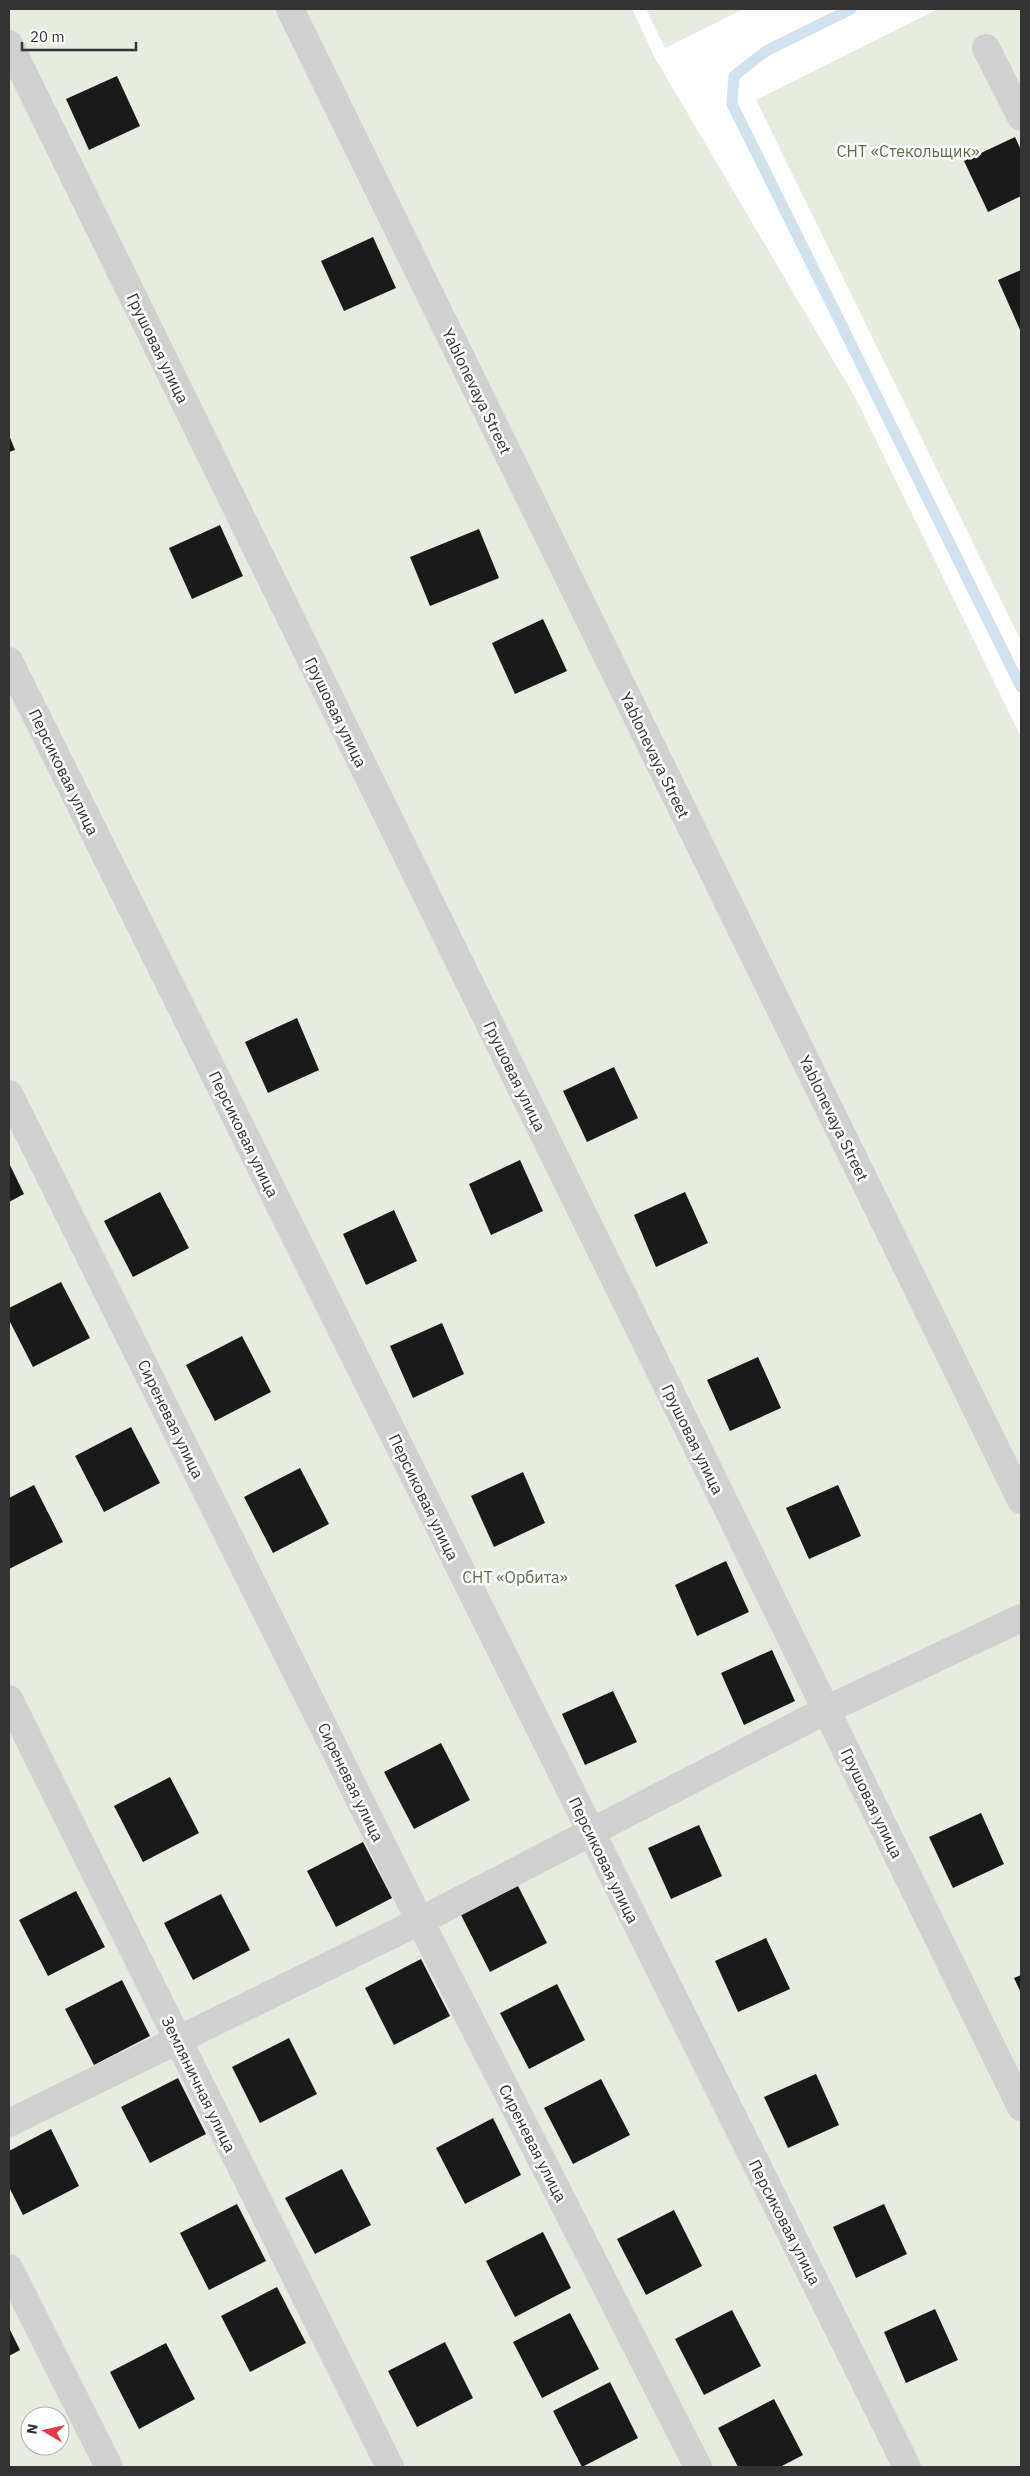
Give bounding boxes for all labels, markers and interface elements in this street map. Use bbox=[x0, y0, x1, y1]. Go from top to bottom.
scale bar bbox=[22, 20, 136, 52]
text: 20 m bbox=[30, 27, 65, 46]
park label: СНТ «Стекольщик» bbox=[837, 141, 979, 161]
street label: Грушовая улица bbox=[123, 290, 193, 407]
street label: Yablonevaya Street bbox=[438, 325, 516, 457]
street label: Грушовая улица bbox=[301, 654, 371, 771]
street label: Yablonevaya Street bbox=[616, 689, 694, 821]
street label: Персиковая улица bbox=[25, 706, 103, 839]
street label: Грушовая улица bbox=[480, 1018, 550, 1135]
street label: Yablonevaya Street bbox=[795, 1052, 873, 1184]
street label: Персиковая улица bbox=[205, 1068, 283, 1201]
street label: Сиреневая улица bbox=[134, 1356, 209, 1482]
street label: Грушовая улица bbox=[658, 1381, 728, 1498]
street label: Персиковая улица bbox=[385, 1431, 463, 1564]
park label: СНТ «Орбита» bbox=[462, 1567, 568, 1587]
street label: Сиреневая улица bbox=[314, 1719, 389, 1845]
street label: Грушовая улица bbox=[837, 1745, 907, 1862]
street label: Персиковая улица bbox=[565, 1794, 643, 1927]
street label: Земляничная улица bbox=[157, 2013, 241, 2156]
street label: Сиреневая улица bbox=[495, 2081, 572, 2206]
street label: Персиковая улица bbox=[745, 2156, 825, 2288]
north arrow bbox=[20, 2406, 70, 2456]
text: N bbox=[22, 2423, 42, 2435]

